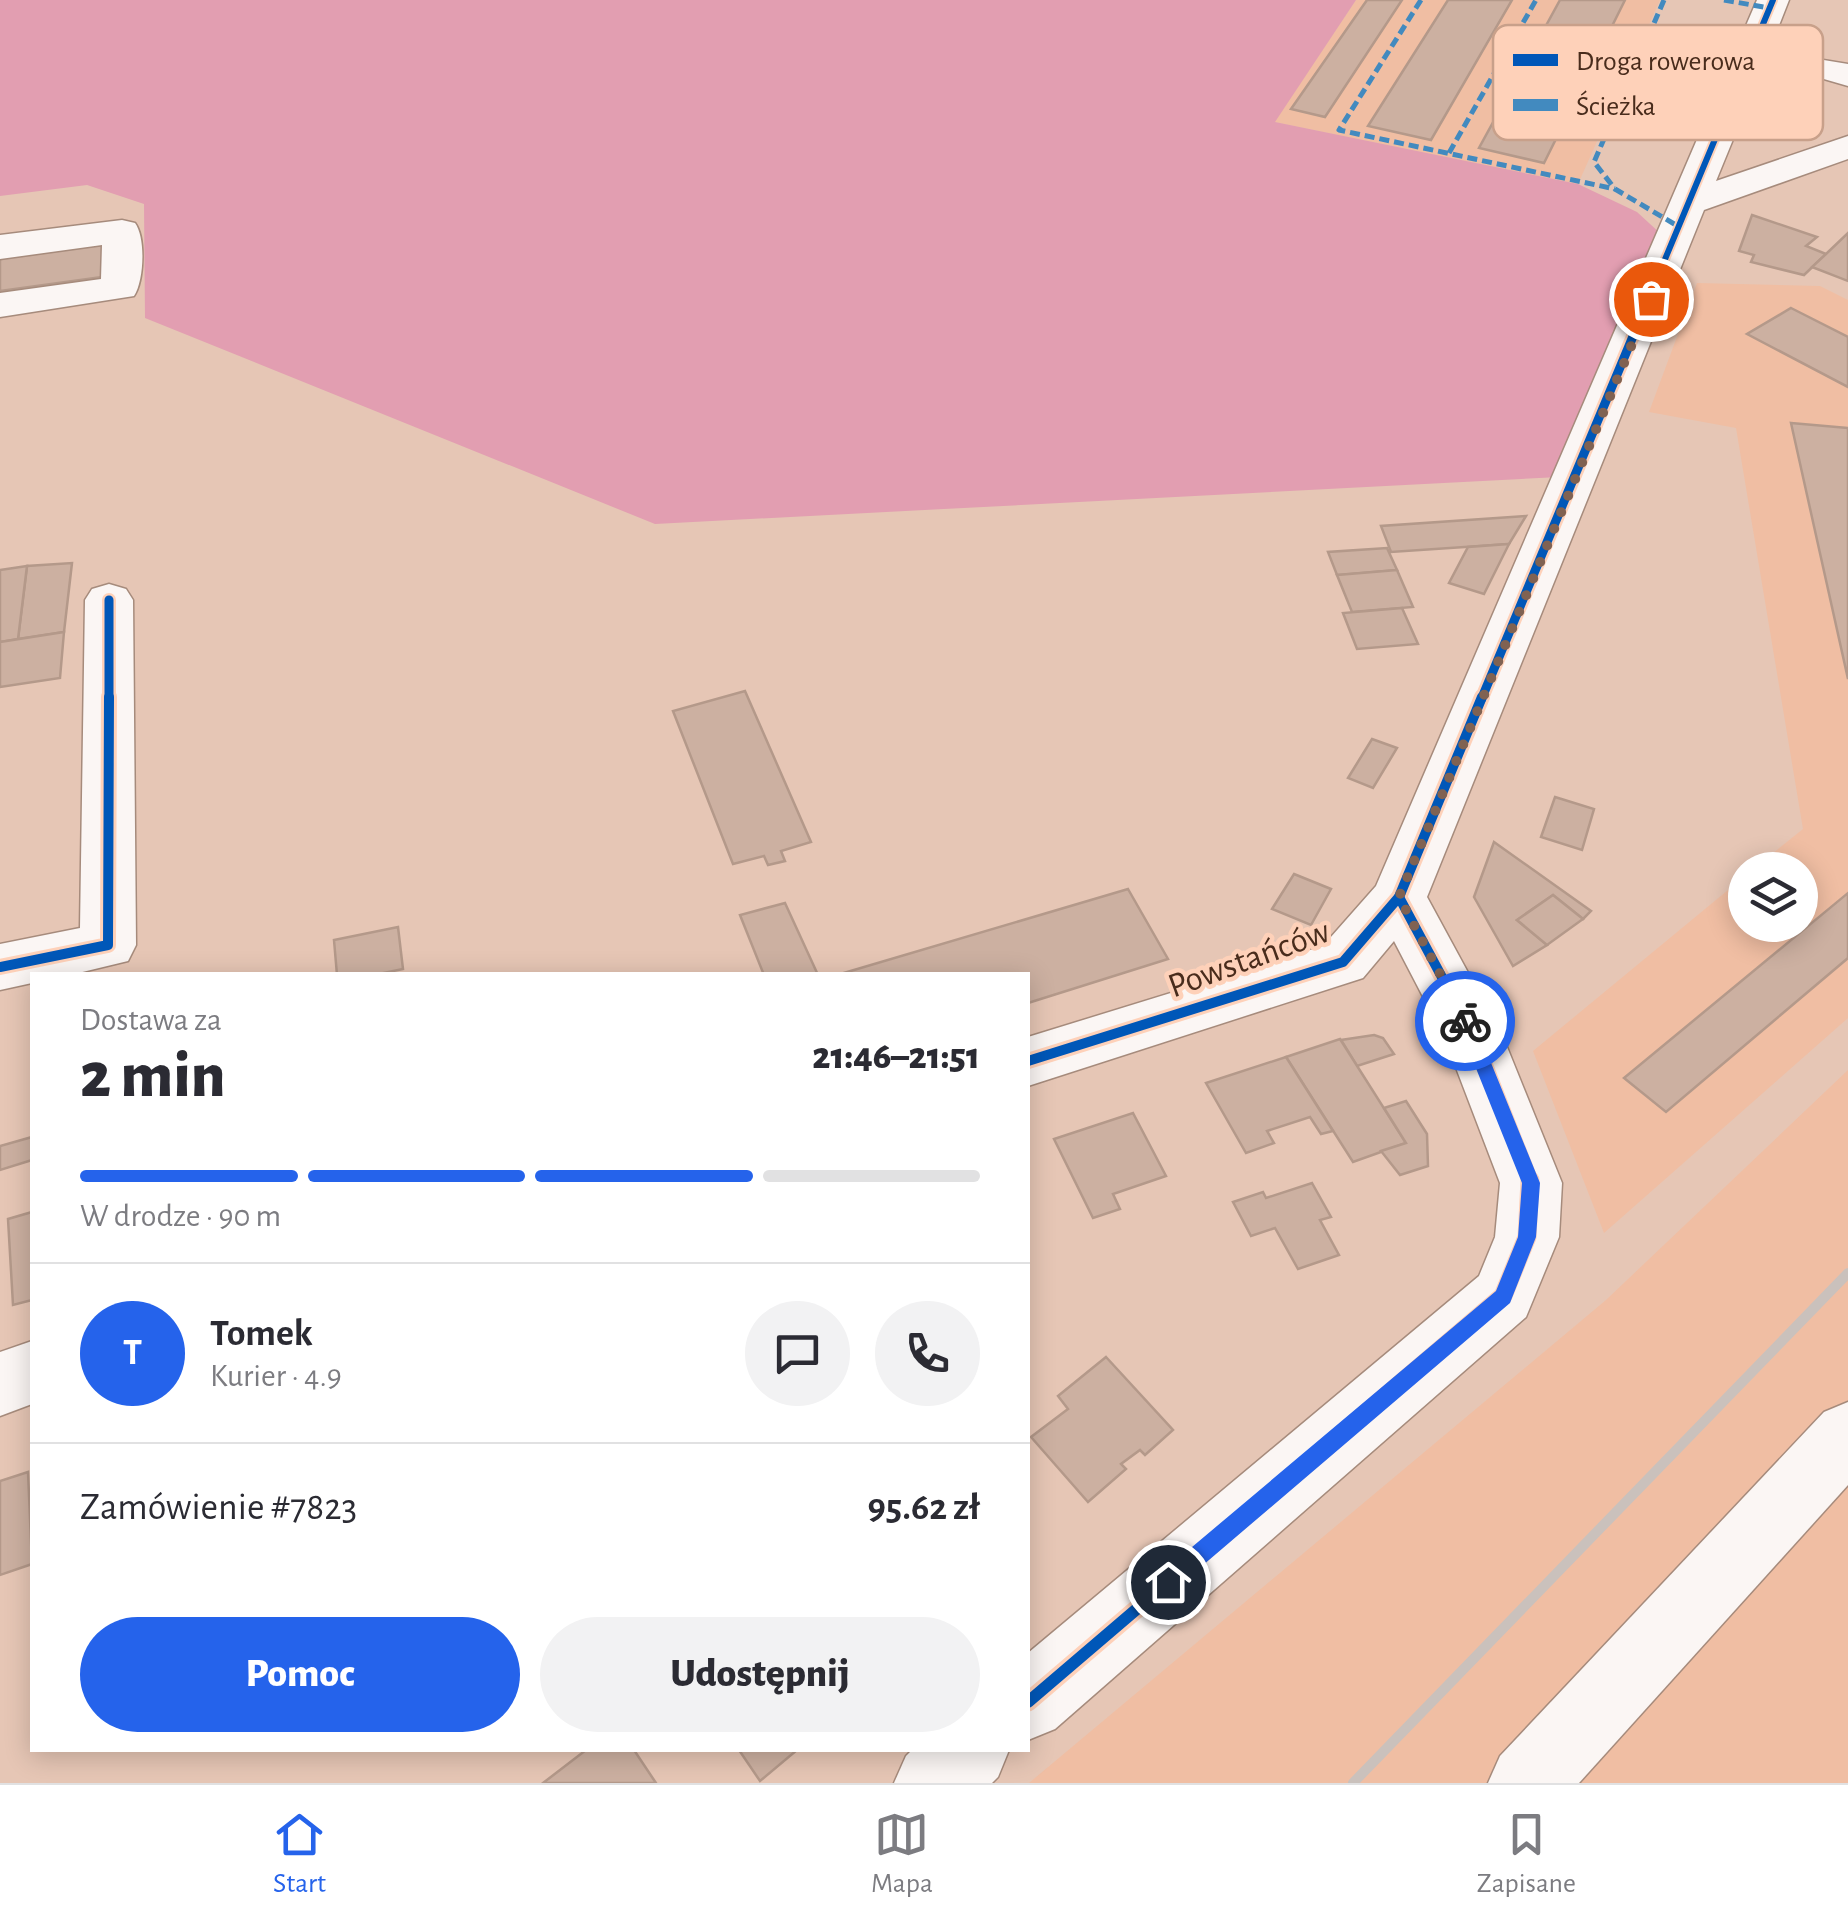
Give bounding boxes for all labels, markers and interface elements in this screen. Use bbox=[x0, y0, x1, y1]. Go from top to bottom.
legend bbox=[1493, 25, 1823, 140]
text: Droga rowerowa bbox=[1576, 48, 1755, 76]
text: Ścieżka bbox=[1576, 90, 1656, 121]
pin bbox=[1609, 257, 1694, 342]
icon: bag bbox=[1624, 272, 1679, 327]
map controls bbox=[1728, 852, 1818, 942]
button: layers bbox=[1728, 852, 1818, 942]
street label: Powstańców bbox=[1164, 914, 1335, 1004]
courier bbox=[1415, 971, 1515, 1071]
icon: bike bbox=[1438, 994, 1493, 1049]
text: Dostawa za bbox=[80, 1004, 222, 1036]
text: 21:46–21:51 bbox=[812, 1038, 980, 1076]
text: 2 min bbox=[80, 1044, 226, 1109]
text: W drodze · 90 m bbox=[80, 1200, 281, 1232]
button: chat bbox=[745, 1301, 850, 1406]
button: phone bbox=[875, 1301, 980, 1406]
text: Tomek bbox=[210, 1315, 313, 1353]
text: T bbox=[123, 1334, 142, 1372]
text: Kurier · 4.9 bbox=[210, 1360, 342, 1392]
text: Zamówienie #7823 bbox=[80, 1489, 357, 1527]
text: 95.62 zł bbox=[867, 1489, 980, 1527]
pin bbox=[1126, 1540, 1211, 1625]
icon: home bbox=[1141, 1555, 1196, 1610]
button: Pomoc bbox=[80, 1617, 520, 1732]
button: Udostępnij bbox=[540, 1617, 980, 1732]
tab: Start bbox=[272, 1807, 327, 1901]
tab: Mapa bbox=[871, 1807, 933, 1901]
tab: Zapisane bbox=[1477, 1807, 1576, 1901]

